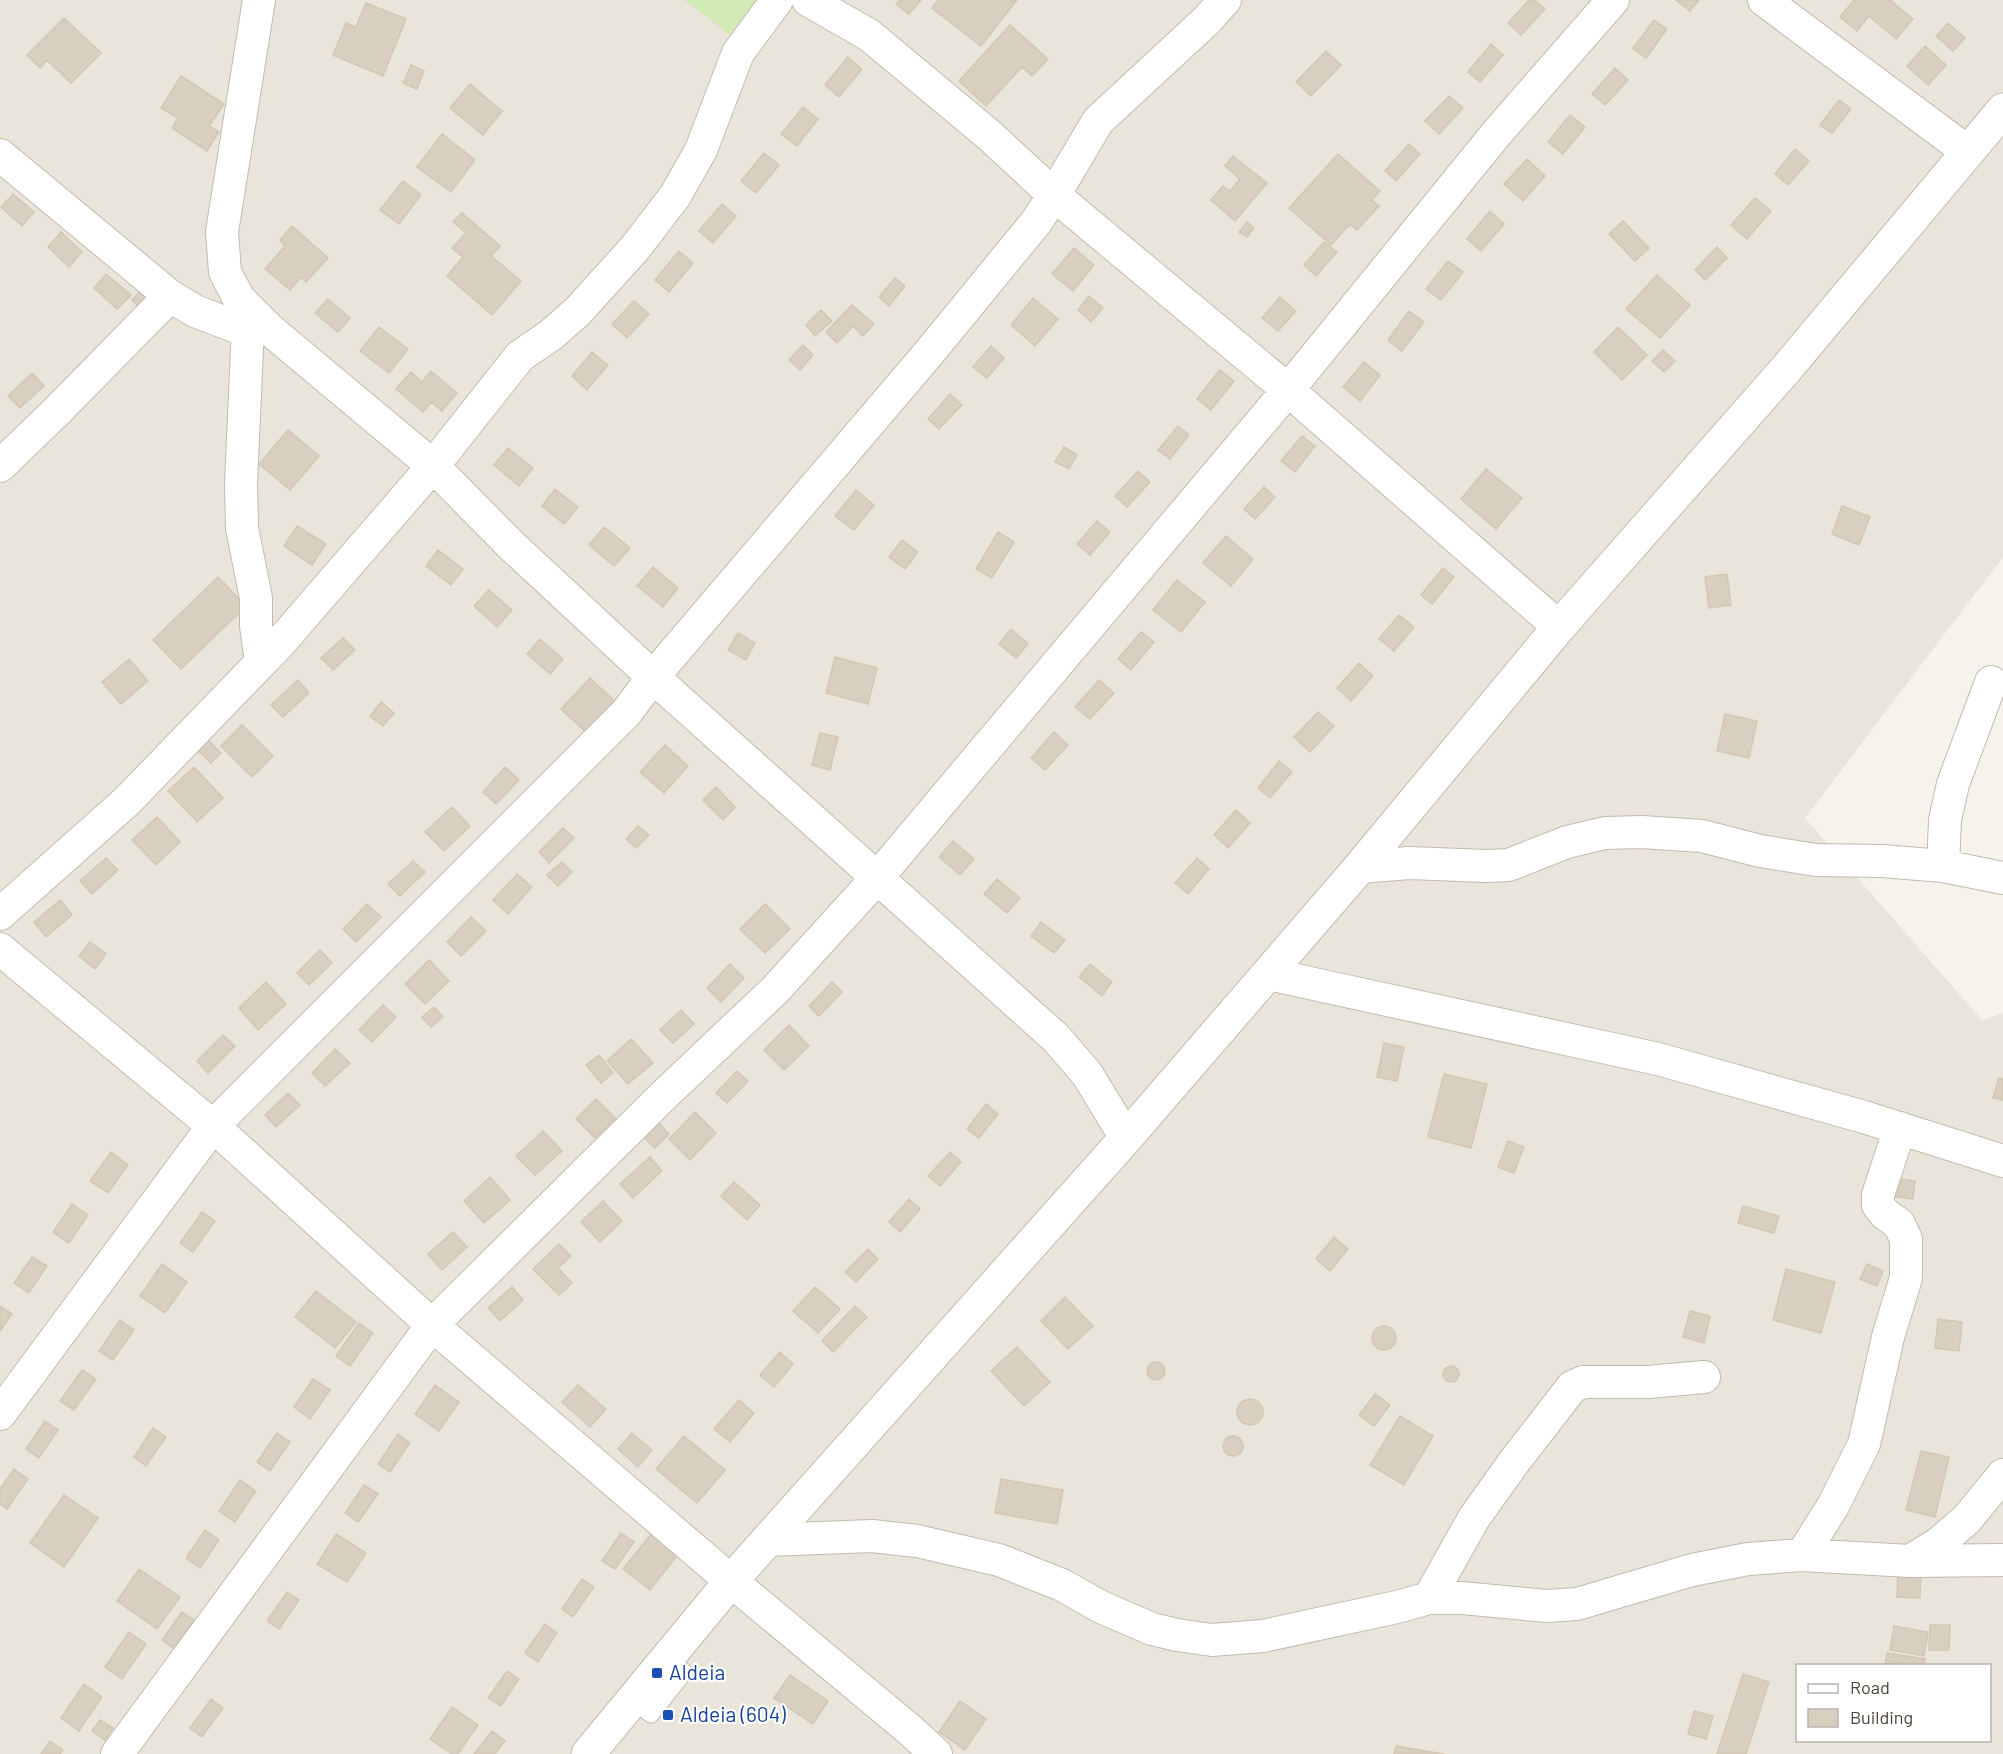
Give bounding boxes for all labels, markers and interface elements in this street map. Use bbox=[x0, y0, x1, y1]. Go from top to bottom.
place label: Aldeia bbox=[669, 1659, 725, 1684]
legend bbox=[1796, 1664, 1991, 1742]
marker: Aldeia bbox=[650, 1666, 664, 1680]
text: Road bbox=[1850, 1676, 1890, 1698]
place label: Aldeia (604) bbox=[680, 1701, 786, 1726]
text: Building bbox=[1850, 1706, 1913, 1728]
marker: Aldeia (604) bbox=[661, 1708, 675, 1722]

